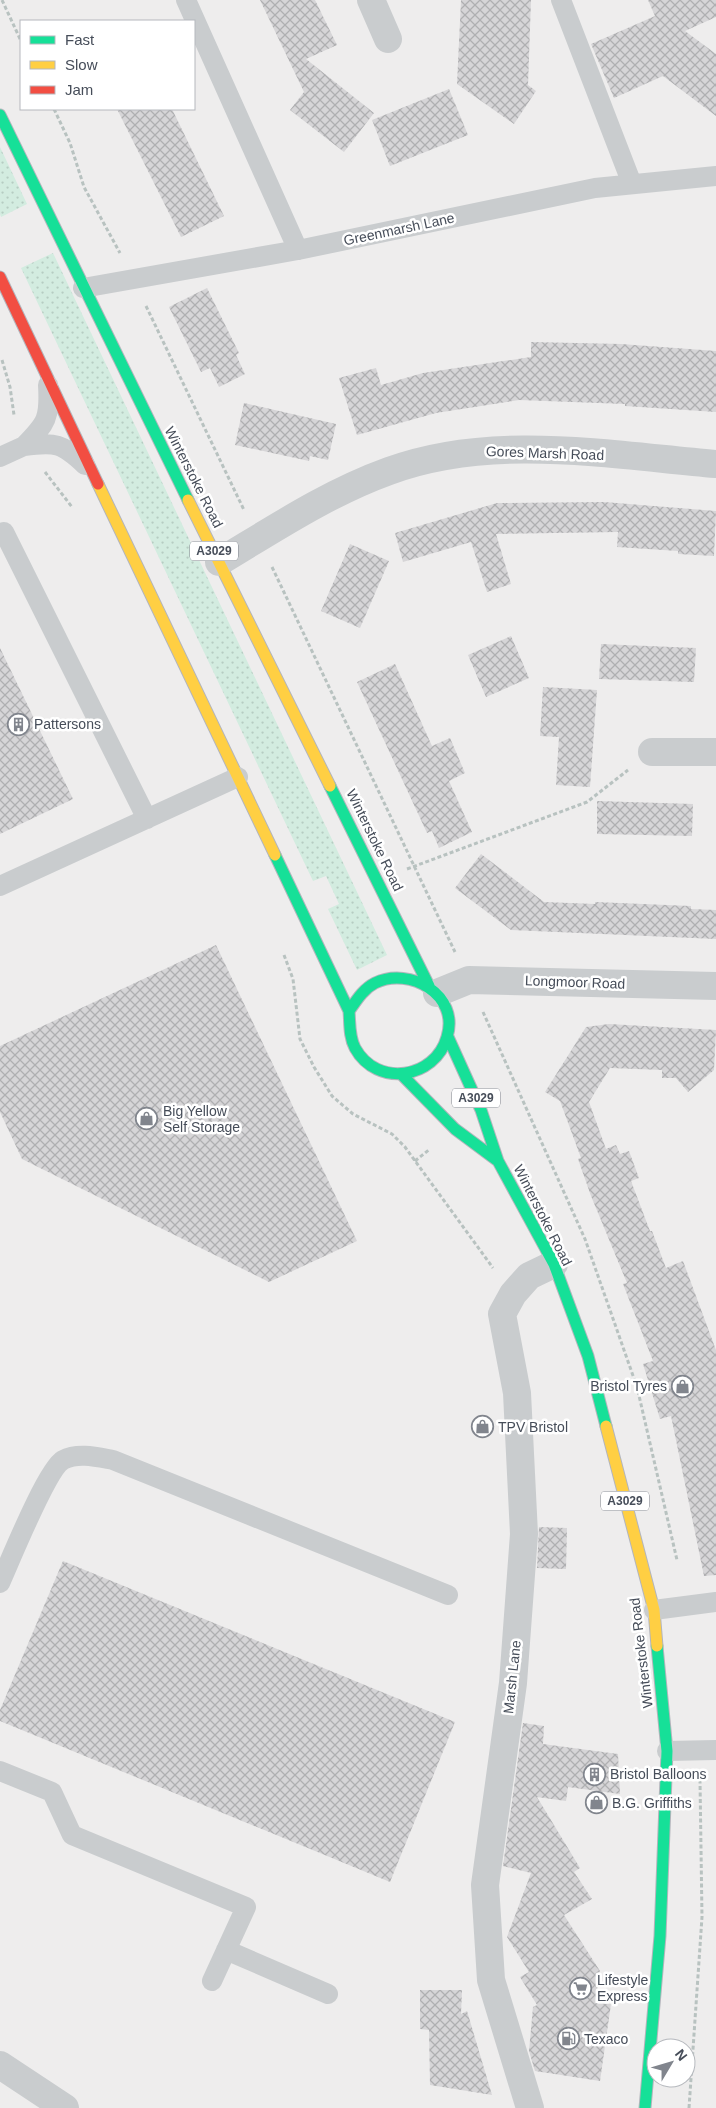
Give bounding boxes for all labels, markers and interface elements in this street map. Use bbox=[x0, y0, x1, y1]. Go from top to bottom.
legend bbox=[20, 20, 195, 110]
text: Fast bbox=[65, 31, 95, 48]
text: Slow bbox=[65, 56, 98, 73]
text: Jam bbox=[65, 81, 93, 98]
street label: Greenmarsh Lane bbox=[342, 209, 456, 249]
street label: Winterstoke Road bbox=[162, 424, 226, 530]
street label: Gores Marsh Road bbox=[486, 443, 604, 463]
road number: A3029 bbox=[190, 542, 238, 560]
building icon: Pattersons bbox=[6, 712, 30, 736]
place label: Pattersons bbox=[34, 716, 101, 732]
street label: Winterstoke Road bbox=[343, 786, 407, 894]
street label: Longmoor Road bbox=[525, 972, 625, 992]
road number: A3029 bbox=[452, 1088, 500, 1108]
place label: Big Yellow Self Storage bbox=[163, 1103, 240, 1135]
shop icon: Big Yellow Self Storage bbox=[135, 1107, 159, 1131]
street label: Winterstoke Road bbox=[511, 1162, 575, 1268]
shop icon: Bristol Tyres bbox=[671, 1374, 695, 1398]
place label: Bristol Tyres bbox=[590, 1378, 667, 1394]
shop icon: TPV Bristol bbox=[470, 1415, 494, 1439]
place label: TPV Bristol bbox=[498, 1419, 568, 1435]
road number: A3029 bbox=[601, 1492, 649, 1510]
street label: Winterstoke Road bbox=[626, 1597, 656, 1709]
street label: Marsh Lane bbox=[500, 1639, 524, 1715]
building icon: Bristol Balloons bbox=[582, 1762, 606, 1786]
place label: Bristol Balloons bbox=[610, 1766, 707, 1782]
shop icon: B.G. Griffiths bbox=[584, 1791, 608, 1815]
place label: B.G. Griffiths bbox=[612, 1795, 692, 1811]
place label: Lifestyle Express bbox=[597, 1972, 649, 2004]
supermarket icon: Lifestyle Express bbox=[569, 1976, 593, 2000]
fuel station icon: Texaco bbox=[556, 2027, 580, 2051]
place label: Texaco bbox=[584, 2031, 629, 2047]
north arrow bbox=[646, 2038, 696, 2088]
text: N bbox=[672, 2046, 691, 2064]

